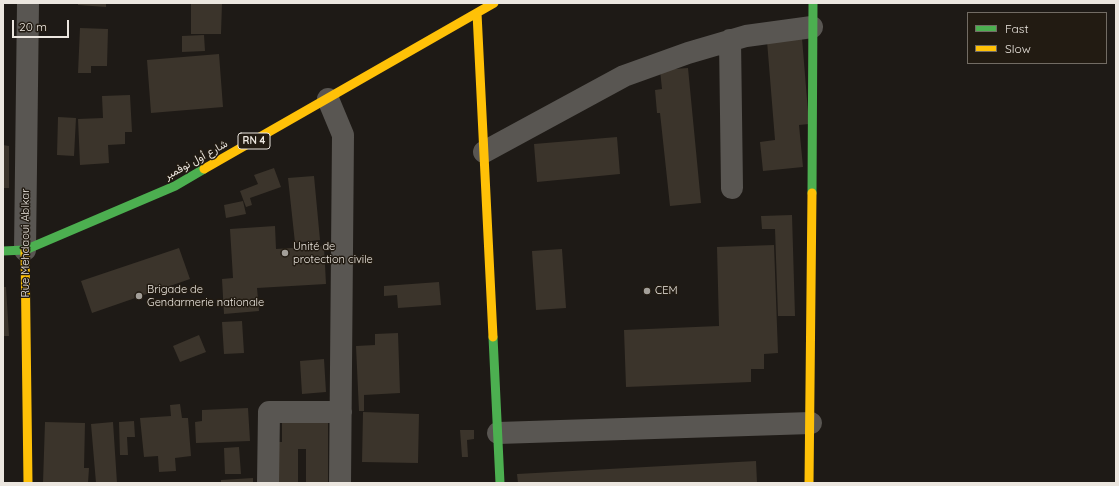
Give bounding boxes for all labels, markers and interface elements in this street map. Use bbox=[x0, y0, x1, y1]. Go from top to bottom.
scale bar bbox=[14, 12, 71, 38]
legend bbox=[967, 12, 1107, 64]
text: 20 m bbox=[19, 19, 47, 34]
text: Fast bbox=[1005, 21, 1029, 36]
text: Slow bbox=[1005, 41, 1031, 56]
road number: RN 4 bbox=[238, 133, 270, 149]
street label: شارع أول نوفمبر bbox=[162, 137, 230, 183]
street label: Rue Mehdaoui Ablkar bbox=[19, 189, 33, 297]
place label: Unité de protection civile bbox=[293, 240, 373, 266]
marker: Unité de protection civile bbox=[280, 248, 290, 258]
place label: Brigade de Gendarmerie nationale bbox=[147, 283, 264, 309]
place label: CEM bbox=[655, 284, 678, 298]
marker: CEM bbox=[642, 286, 652, 296]
marker: Brigade de Gendarmerie nationale bbox=[134, 291, 144, 301]

